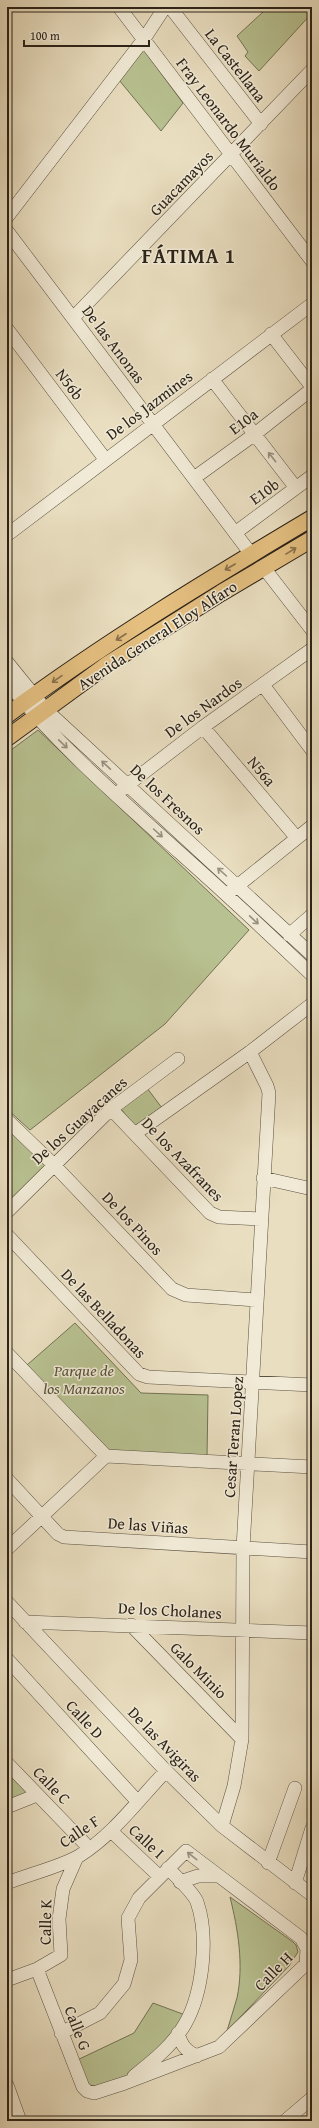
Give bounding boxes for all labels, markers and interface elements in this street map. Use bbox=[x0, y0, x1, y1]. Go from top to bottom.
scale bar bbox=[24, 22, 149, 48]
street label: La Castellana bbox=[200, 23, 273, 107]
text: 100 m bbox=[30, 27, 60, 44]
street label: Fray Leonardo Murialdo bbox=[171, 52, 287, 196]
street label: Guacamayos bbox=[144, 145, 218, 221]
district label: FÁTIMA 1 bbox=[142, 241, 236, 270]
street label: De las Anonas bbox=[77, 300, 151, 388]
street label: N56b bbox=[50, 363, 90, 405]
street label: De los Jazmines bbox=[101, 364, 197, 446]
street label: E10a bbox=[223, 402, 263, 440]
one-way arrow bbox=[268, 451, 277, 462]
street label: E10b bbox=[244, 472, 284, 510]
one-way arrow bbox=[285, 547, 297, 555]
one-way arrow bbox=[224, 563, 236, 571]
street label: Avenida General Eloy Alfaro bbox=[72, 574, 242, 696]
one-way arrow bbox=[115, 633, 127, 641]
street label: De los Nardos bbox=[159, 671, 247, 743]
one-way arrow bbox=[52, 675, 63, 683]
one-way arrow bbox=[58, 739, 68, 749]
street label: N56a bbox=[242, 750, 282, 792]
street label: De los Fresnos bbox=[125, 758, 211, 840]
one-way arrow bbox=[101, 760, 111, 769]
one-way arrow bbox=[152, 828, 163, 837]
one-way arrow bbox=[217, 867, 227, 876]
one-way arrow bbox=[249, 915, 259, 925]
street label: De los Guayacanes bbox=[26, 1070, 132, 1170]
street label: De los Azafranes bbox=[136, 1111, 230, 1207]
street label: De los Pinos bbox=[97, 1186, 169, 1260]
street label: De las Belladonas bbox=[56, 1263, 152, 1363]
park label: Parque de los Manzanos bbox=[43, 1358, 125, 1400]
street label: Cesar Teran Lopez bbox=[217, 1375, 249, 1499]
street label: De las Viñas bbox=[107, 1510, 189, 1540]
street label: De los Cholanes bbox=[117, 1595, 223, 1625]
street label: Galo Minio bbox=[165, 1636, 233, 1704]
street label: Calle D bbox=[61, 1694, 110, 1744]
street label: De las Avigiras bbox=[123, 1701, 207, 1787]
street label: Calle C bbox=[28, 1760, 76, 1810]
street label: Calle F bbox=[54, 1809, 104, 1853]
street label: Calle I bbox=[124, 1818, 170, 1864]
one-way arrow bbox=[187, 1852, 197, 1861]
street label: Calle K bbox=[33, 1898, 57, 1945]
street label: Calle H bbox=[248, 1946, 298, 1996]
street label: Calle G bbox=[59, 2002, 98, 2054]

